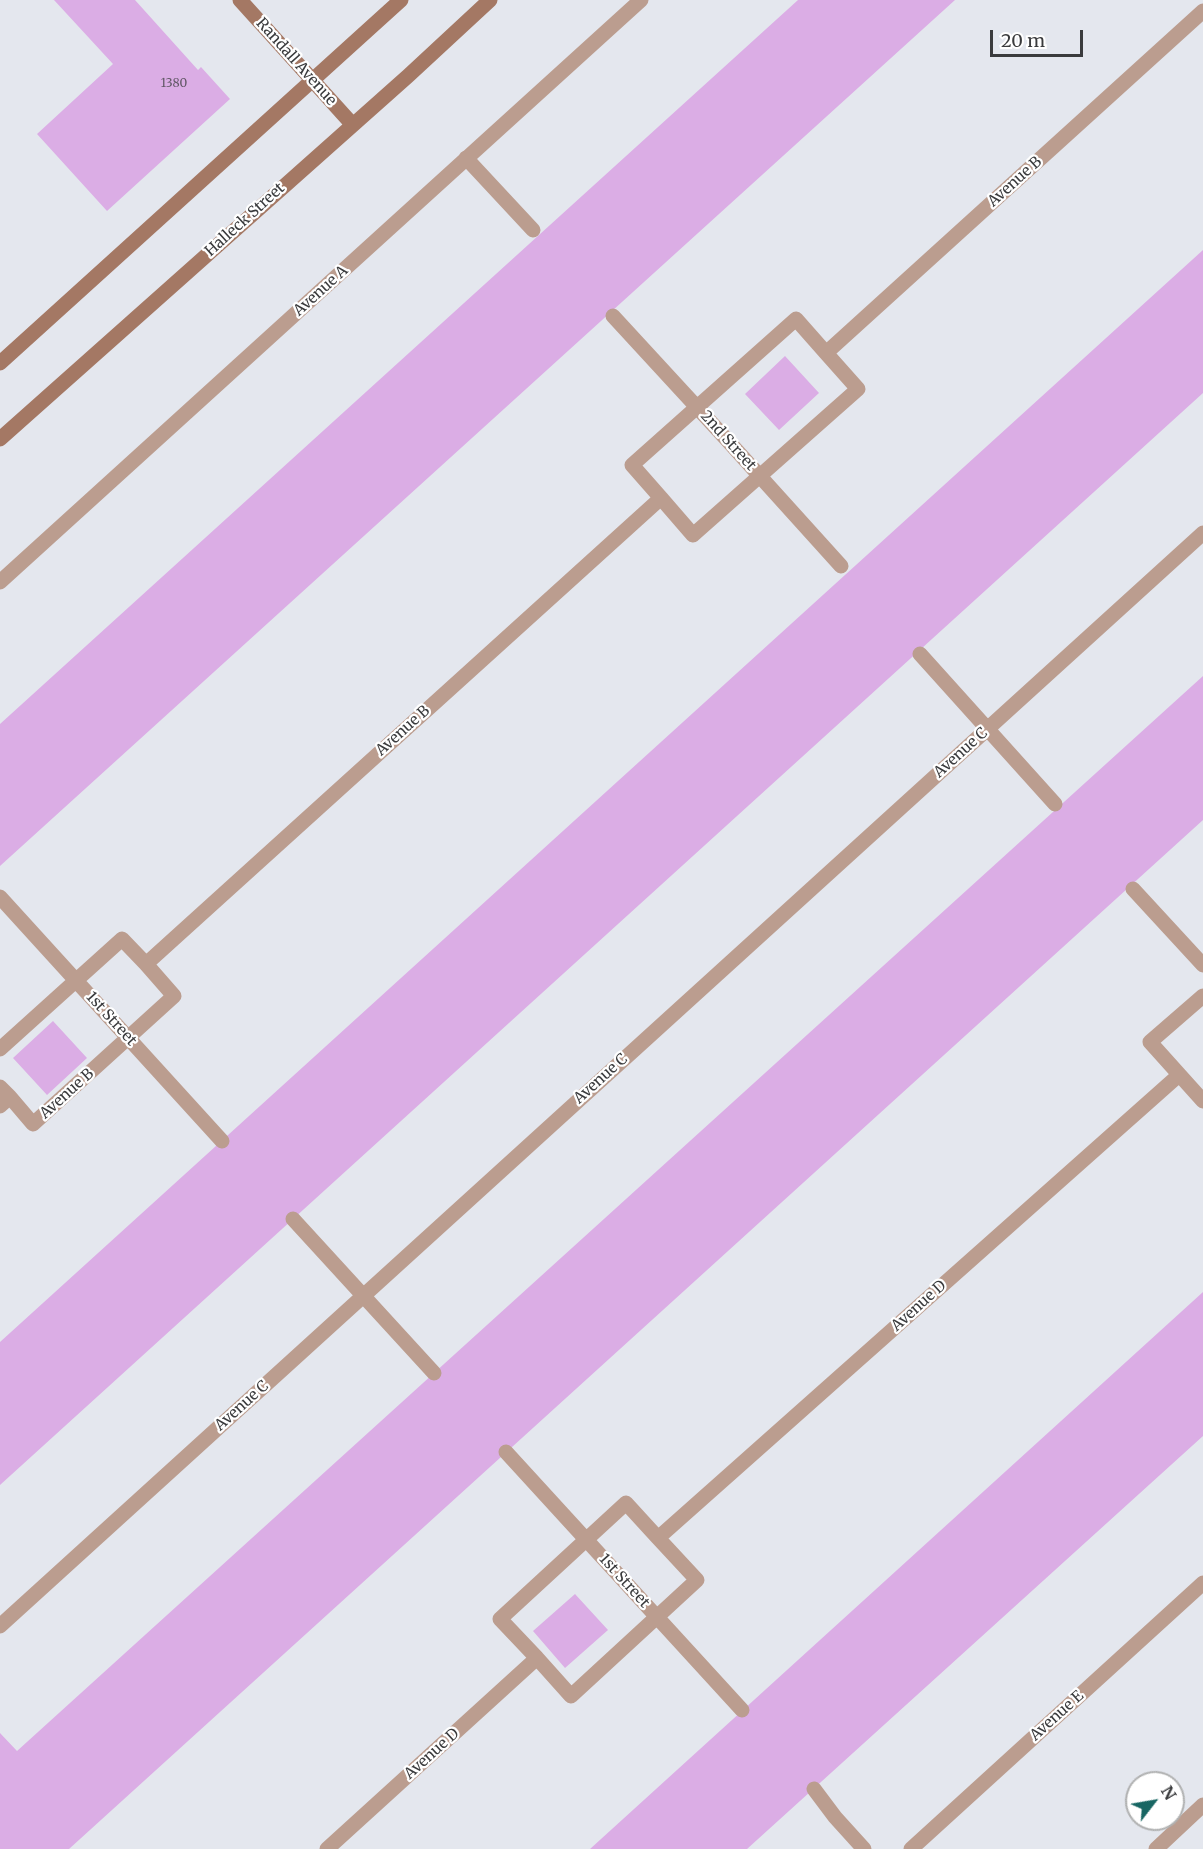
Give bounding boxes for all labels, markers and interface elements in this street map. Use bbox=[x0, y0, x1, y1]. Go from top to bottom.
street label: Randall Avenue bbox=[252, 15, 340, 109]
scale bar bbox=[993, 18, 1086, 56]
text: 20 m bbox=[1001, 29, 1045, 52]
house number: 1380 bbox=[161, 77, 187, 91]
street label: Avenue B bbox=[984, 153, 1046, 211]
street label: Halleck Street bbox=[202, 180, 288, 260]
street label: Avenue A bbox=[290, 262, 352, 320]
street label: 2nd Street bbox=[696, 407, 760, 475]
street label: Avenue B bbox=[372, 702, 434, 760]
street label: Avenue C bbox=[930, 724, 992, 782]
street label: 1st Street bbox=[82, 988, 140, 1050]
street label: Avenue C bbox=[570, 1050, 632, 1108]
street label: Avenue B bbox=[36, 1065, 98, 1123]
street label: Avenue D bbox=[888, 1277, 950, 1335]
street label: Avenue C bbox=[211, 1377, 273, 1435]
street label: 1st Street bbox=[595, 1550, 653, 1612]
street label: Avenue E bbox=[1027, 1687, 1087, 1745]
street label: Avenue D bbox=[401, 1725, 463, 1783]
north arrow bbox=[1125, 1771, 1185, 1831]
text: N bbox=[1157, 1782, 1181, 1803]

